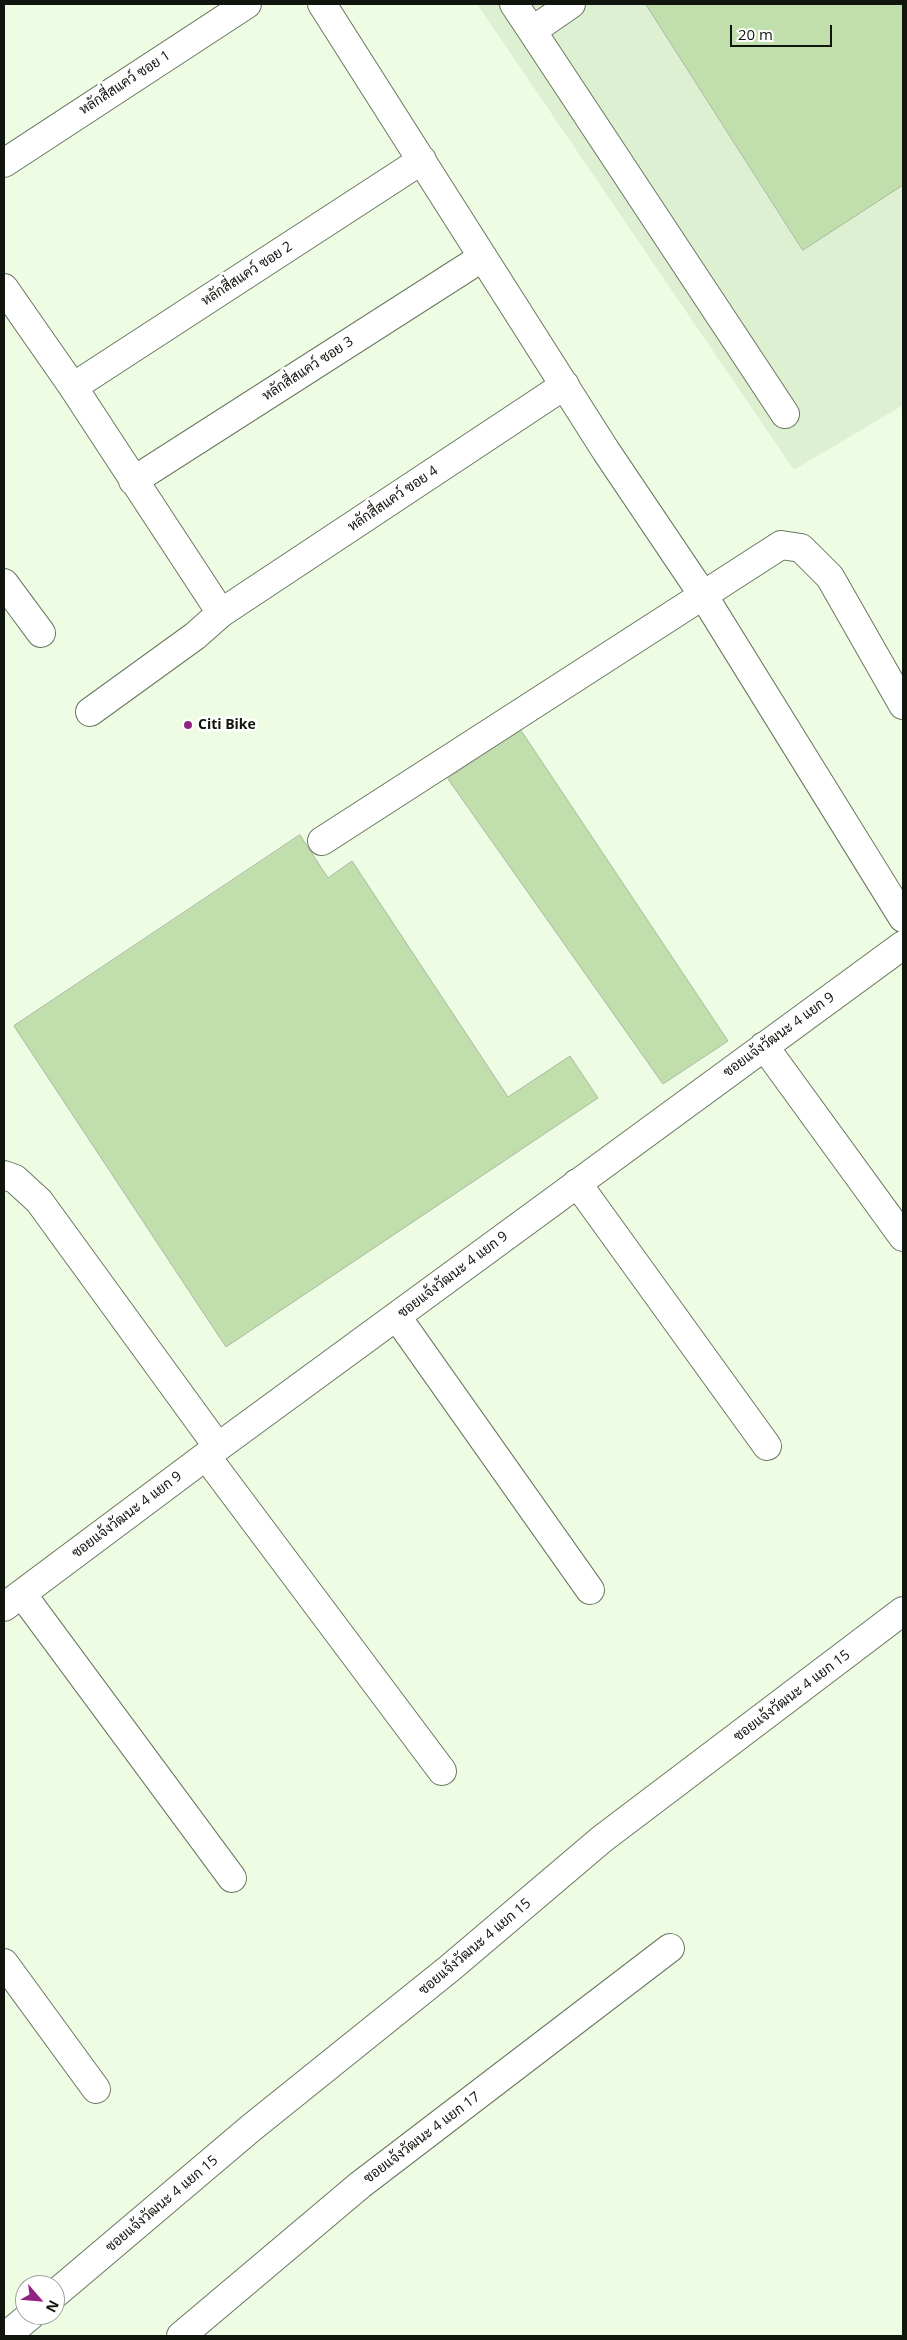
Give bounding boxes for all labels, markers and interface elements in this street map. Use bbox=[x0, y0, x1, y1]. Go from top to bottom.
scale bar bbox=[732, 15, 834, 47]
text: 20 m bbox=[738, 24, 773, 44]
street label: หลักสี่สแคว์ ซอย 1 bbox=[76, 47, 174, 119]
street label: หลักสี่สแคว์ ซอย 2 bbox=[198, 238, 296, 310]
street label: หลักสี่สแคว์ ซอย 3 bbox=[259, 333, 357, 405]
street label: หลักสี่สแคว์ ซอย 4 bbox=[345, 463, 441, 535]
place label: Citi Bike bbox=[198, 717, 256, 733]
marker: Citi Bike bbox=[182, 719, 194, 731]
street label: ซอยแจ้งวัฒนะ 4 แยก 9 bbox=[720, 989, 838, 1081]
street label: ซอยแจ้งวัฒนะ 4 แยก 9 bbox=[395, 1228, 511, 1322]
street label: ซอยแจ้งวัฒนะ 4 แยก 9 bbox=[69, 1468, 185, 1562]
street label: ซอยแจ้งวัฒนะ 4 แยก 15 bbox=[730, 1647, 854, 1745]
street label: ซอยแจ้งวัฒนะ 4 แยก 15 bbox=[415, 1895, 535, 1999]
street label: ซอยแจ้งวัฒนะ 4 แยก 17 bbox=[360, 2089, 484, 2187]
street label: ซอยแจ้งวัฒนะ 4 แยก 15 bbox=[102, 2152, 222, 2256]
north arrow bbox=[15, 2275, 65, 2325]
text: N bbox=[42, 2297, 64, 2316]

